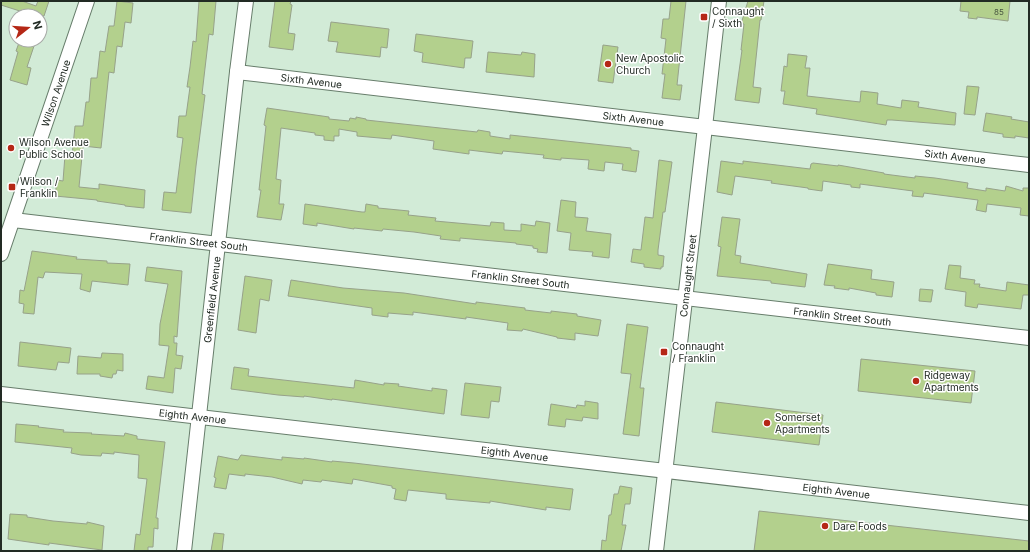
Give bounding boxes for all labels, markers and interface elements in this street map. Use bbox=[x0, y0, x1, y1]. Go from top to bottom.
place label: Connaught / Sixth bbox=[712, 5, 765, 29]
house number: 85 bbox=[994, 7, 1004, 17]
north arrow bbox=[8, 8, 48, 48]
marker: Connaught / Sixth bbox=[699, 12, 709, 22]
text: N bbox=[30, 19, 45, 31]
place label: New Apostolic Church bbox=[616, 52, 684, 76]
street label: Wilson Avenue bbox=[39, 58, 73, 128]
marker: New Apostolic Church bbox=[603, 59, 613, 69]
street label: Sixth Avenue bbox=[280, 71, 343, 90]
street label: Sixth Avenue bbox=[602, 109, 665, 128]
place label: Wilson Avenue Public School bbox=[19, 136, 89, 160]
marker: Wilson Avenue Public School bbox=[6, 143, 16, 153]
street label: Sixth Avenue bbox=[924, 147, 987, 166]
place label: Wilson / Franklin bbox=[20, 175, 59, 199]
marker: Wilson / Franklin bbox=[7, 182, 17, 192]
street label: Franklin Street South bbox=[149, 230, 249, 253]
street label: Connaught Street bbox=[677, 233, 699, 318]
street label: Greenfield Avenue bbox=[201, 255, 223, 344]
street label: Franklin Street South bbox=[471, 267, 570, 291]
street label: Franklin Street South bbox=[793, 305, 892, 328]
place label: Connaught / Franklin bbox=[672, 340, 725, 364]
marker: Connaught / Franklin bbox=[659, 347, 669, 357]
place label: Ridgeway Apartments bbox=[924, 369, 979, 393]
marker: Ridgeway Apartments bbox=[911, 376, 921, 386]
street label: Eighth Avenue bbox=[158, 406, 227, 426]
place label: Somerset Apartments bbox=[775, 411, 830, 435]
marker: Somerset Apartments bbox=[762, 418, 772, 428]
street label: Eighth Avenue bbox=[480, 444, 549, 463]
street label: Eighth Avenue bbox=[802, 481, 871, 501]
place label: Dare Foods bbox=[833, 520, 887, 532]
marker: Dare Foods bbox=[820, 521, 830, 531]

